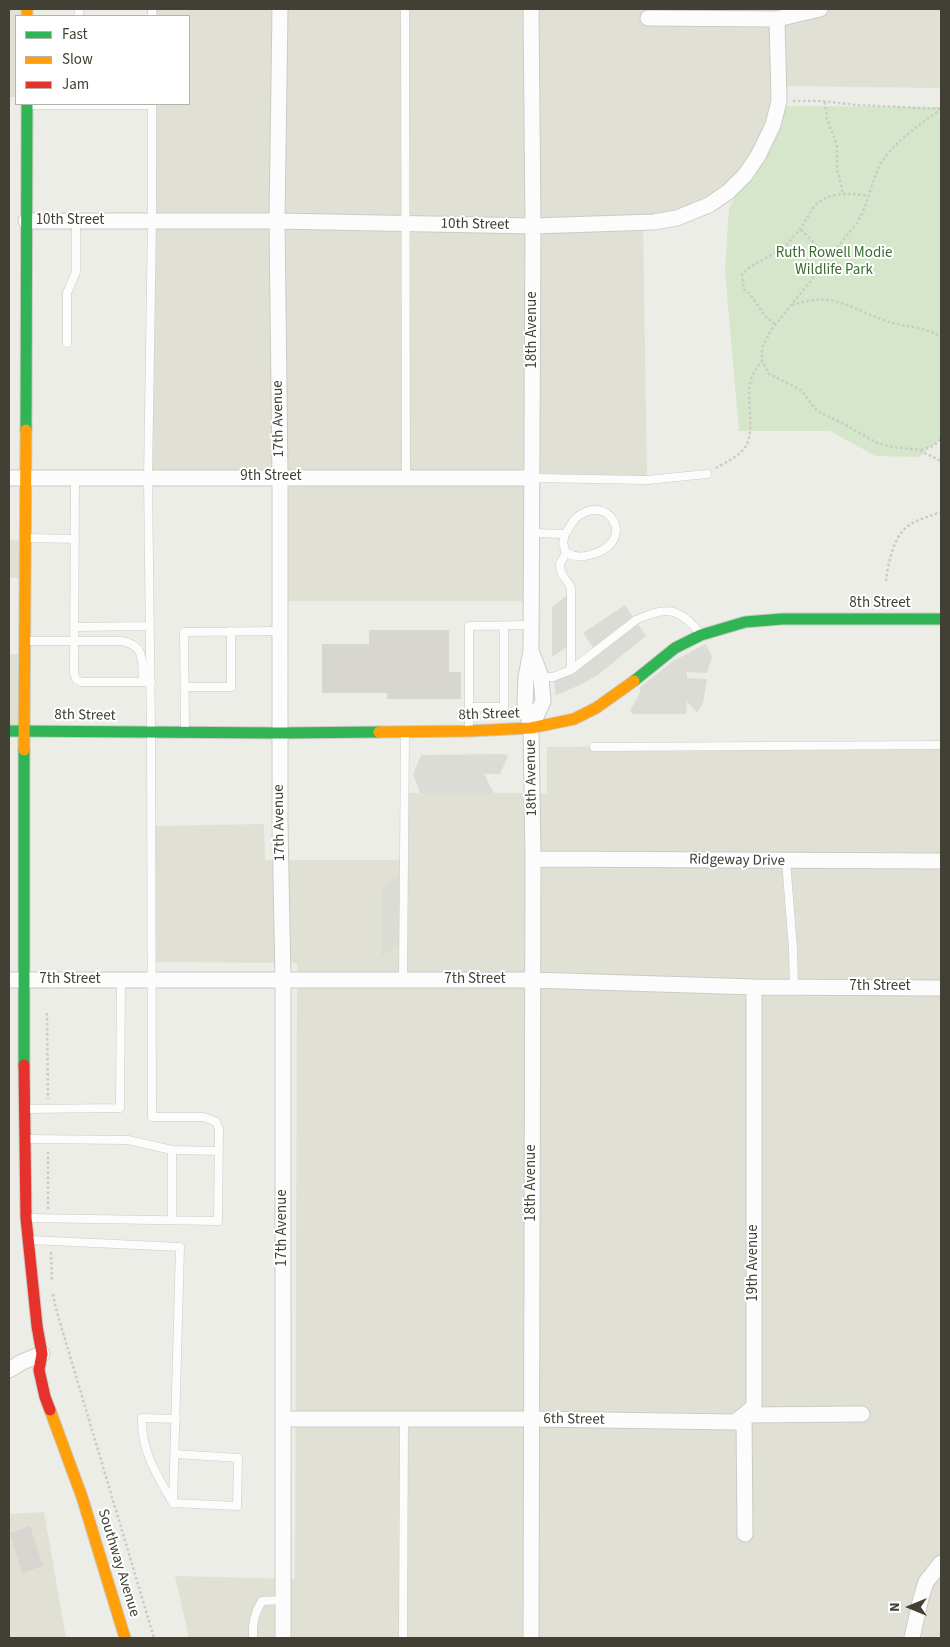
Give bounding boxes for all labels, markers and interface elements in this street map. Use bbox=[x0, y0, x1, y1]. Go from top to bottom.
legend bbox=[15, 15, 190, 105]
text: Fast bbox=[62, 24, 88, 45]
text: Slow bbox=[62, 49, 93, 70]
text: Jam bbox=[62, 74, 89, 95]
street label: 10th Street bbox=[36, 212, 104, 230]
street label: 10th Street bbox=[440, 215, 510, 235]
park label: Ruth Rowell Modie Wildlife Park bbox=[776, 245, 892, 280]
street label: 18th Avenue bbox=[524, 291, 542, 369]
street label: 17th Avenue bbox=[269, 380, 289, 458]
street label: 9th Street bbox=[240, 468, 302, 486]
street label: 8th Street bbox=[849, 595, 911, 613]
street label: 8th Street bbox=[458, 705, 520, 725]
street label: 8th Street bbox=[54, 706, 116, 726]
street label: 18th Avenue bbox=[522, 739, 542, 817]
street label: 17th Avenue bbox=[270, 784, 290, 862]
street label: Ridgeway Drive bbox=[689, 851, 785, 871]
street label: 7th Street bbox=[39, 971, 101, 989]
street label: 7th Street bbox=[444, 971, 506, 989]
street label: 7th Street bbox=[849, 978, 911, 996]
street label: 18th Avenue bbox=[523, 1144, 541, 1222]
street label: 17th Avenue bbox=[274, 1189, 292, 1267]
street label: 19th Avenue bbox=[745, 1224, 763, 1302]
street label: 6th Street bbox=[543, 1410, 605, 1430]
street label: Southway Avenue bbox=[93, 1507, 143, 1619]
north arrow bbox=[885, 1582, 935, 1632]
text: N bbox=[885, 1602, 905, 1612]

